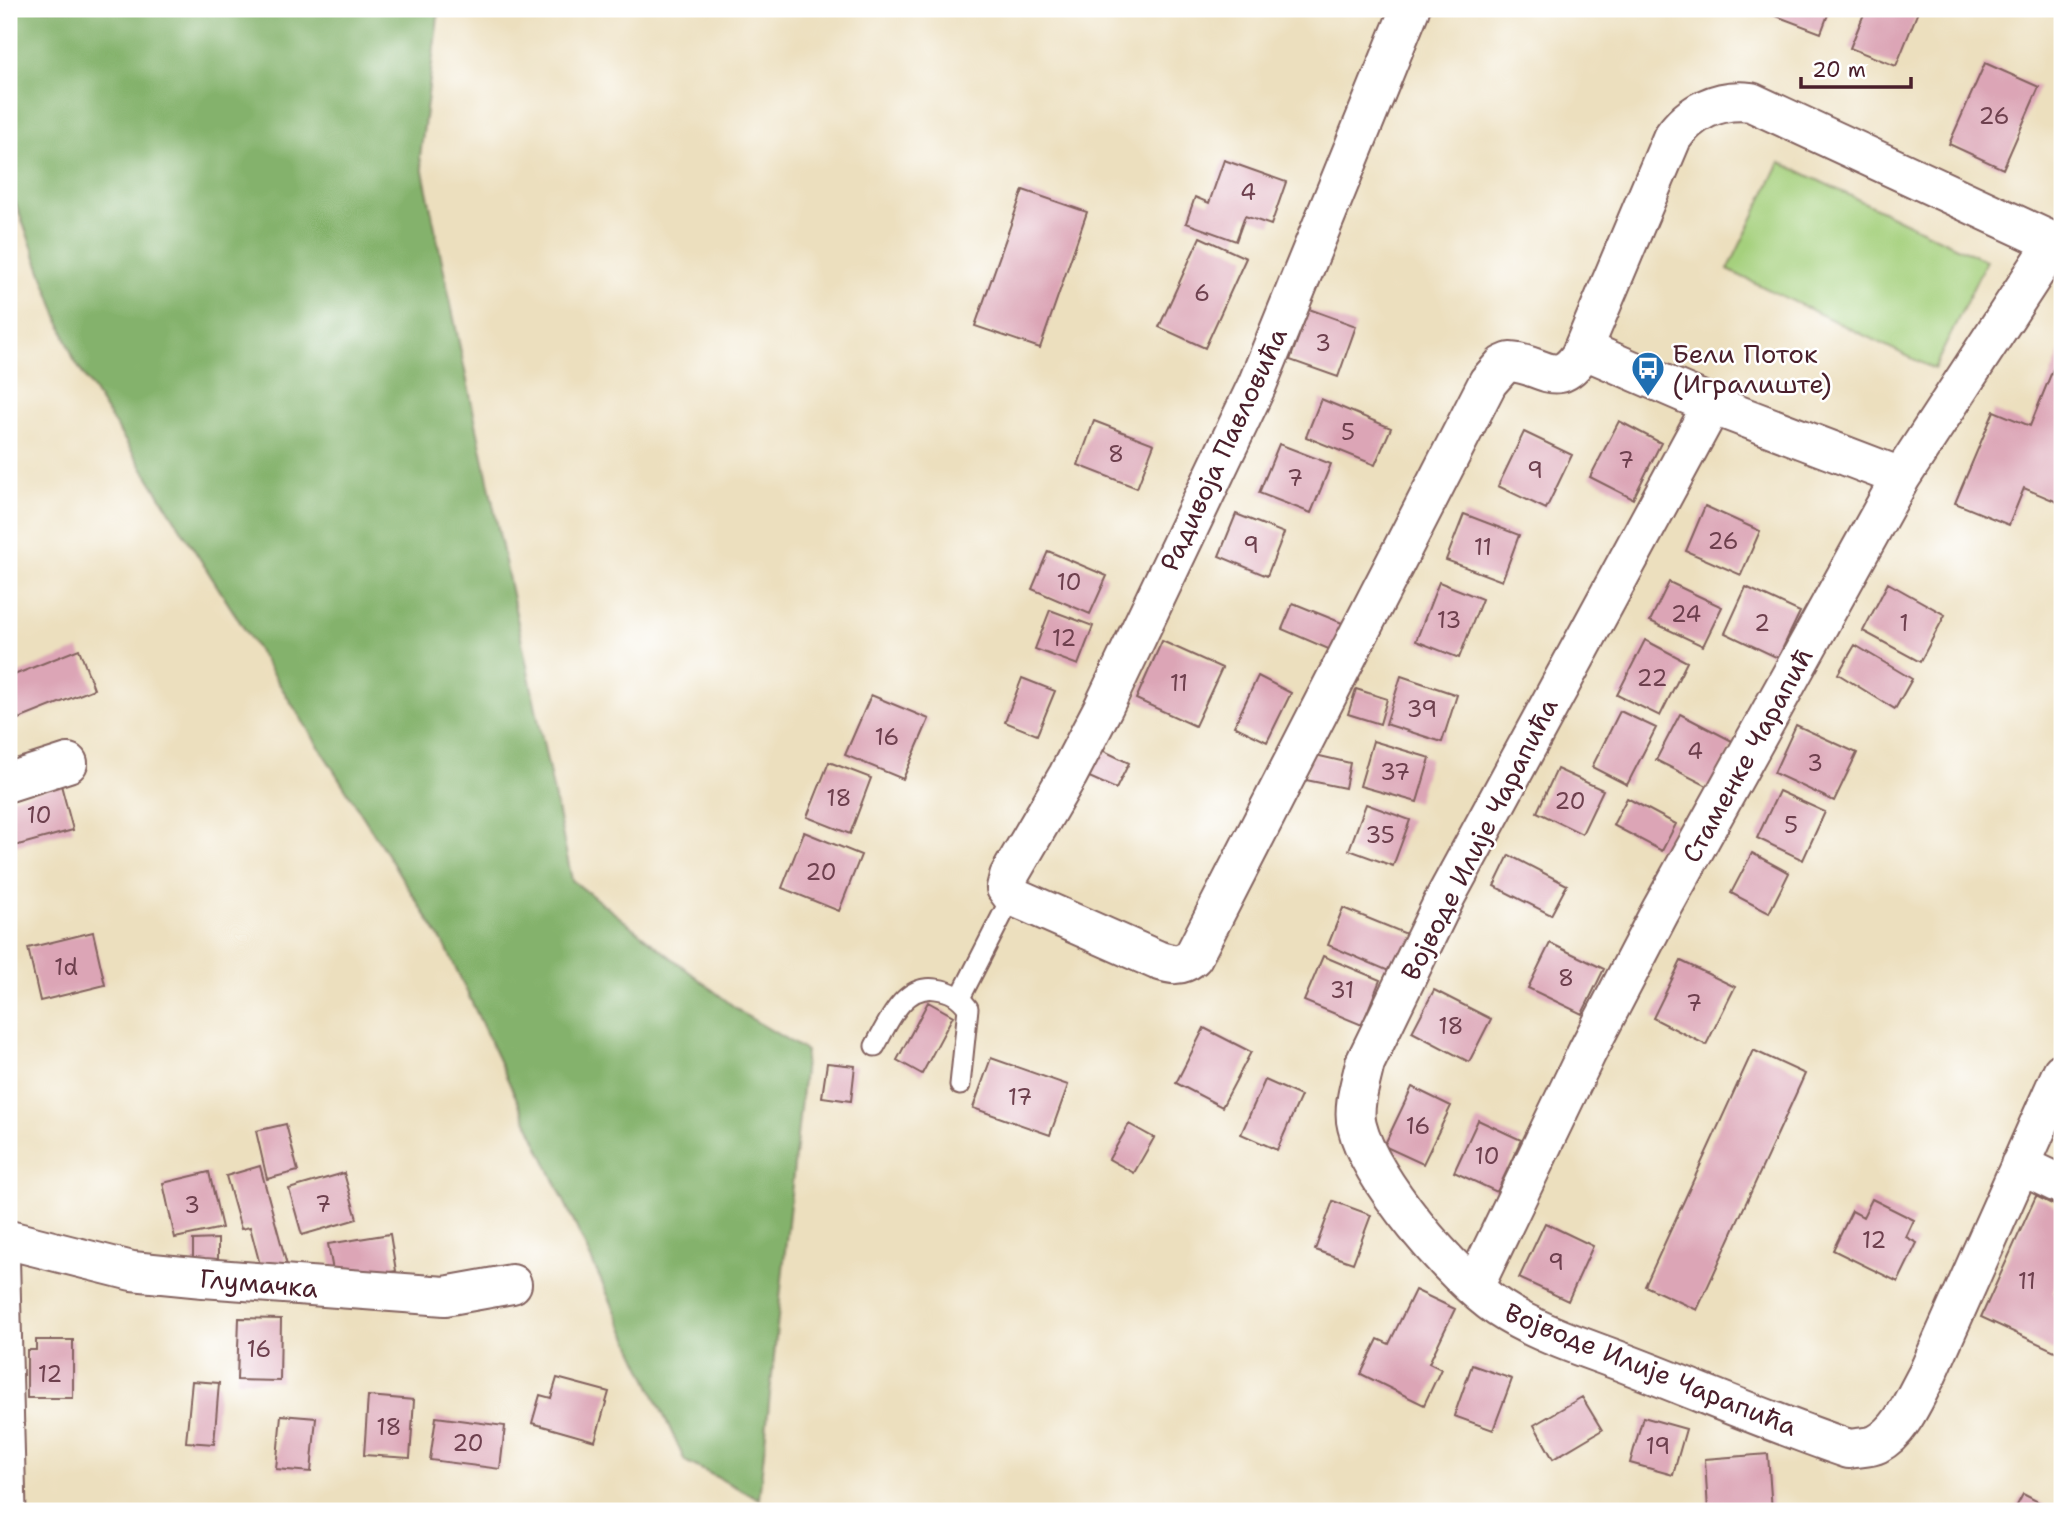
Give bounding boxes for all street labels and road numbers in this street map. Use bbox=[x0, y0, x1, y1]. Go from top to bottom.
street label: Радивоја Павловића bbox=[1151, 322, 1295, 576]
street label: Стаменке Чарапић bbox=[1673, 641, 1821, 869]
street label: Војводе Илије Чарапића bbox=[1393, 692, 1565, 986]
street label: Глумачка bbox=[198, 1260, 320, 1306]
street label: Војводе Илије Чарапића bbox=[1500, 1294, 1802, 1444]

